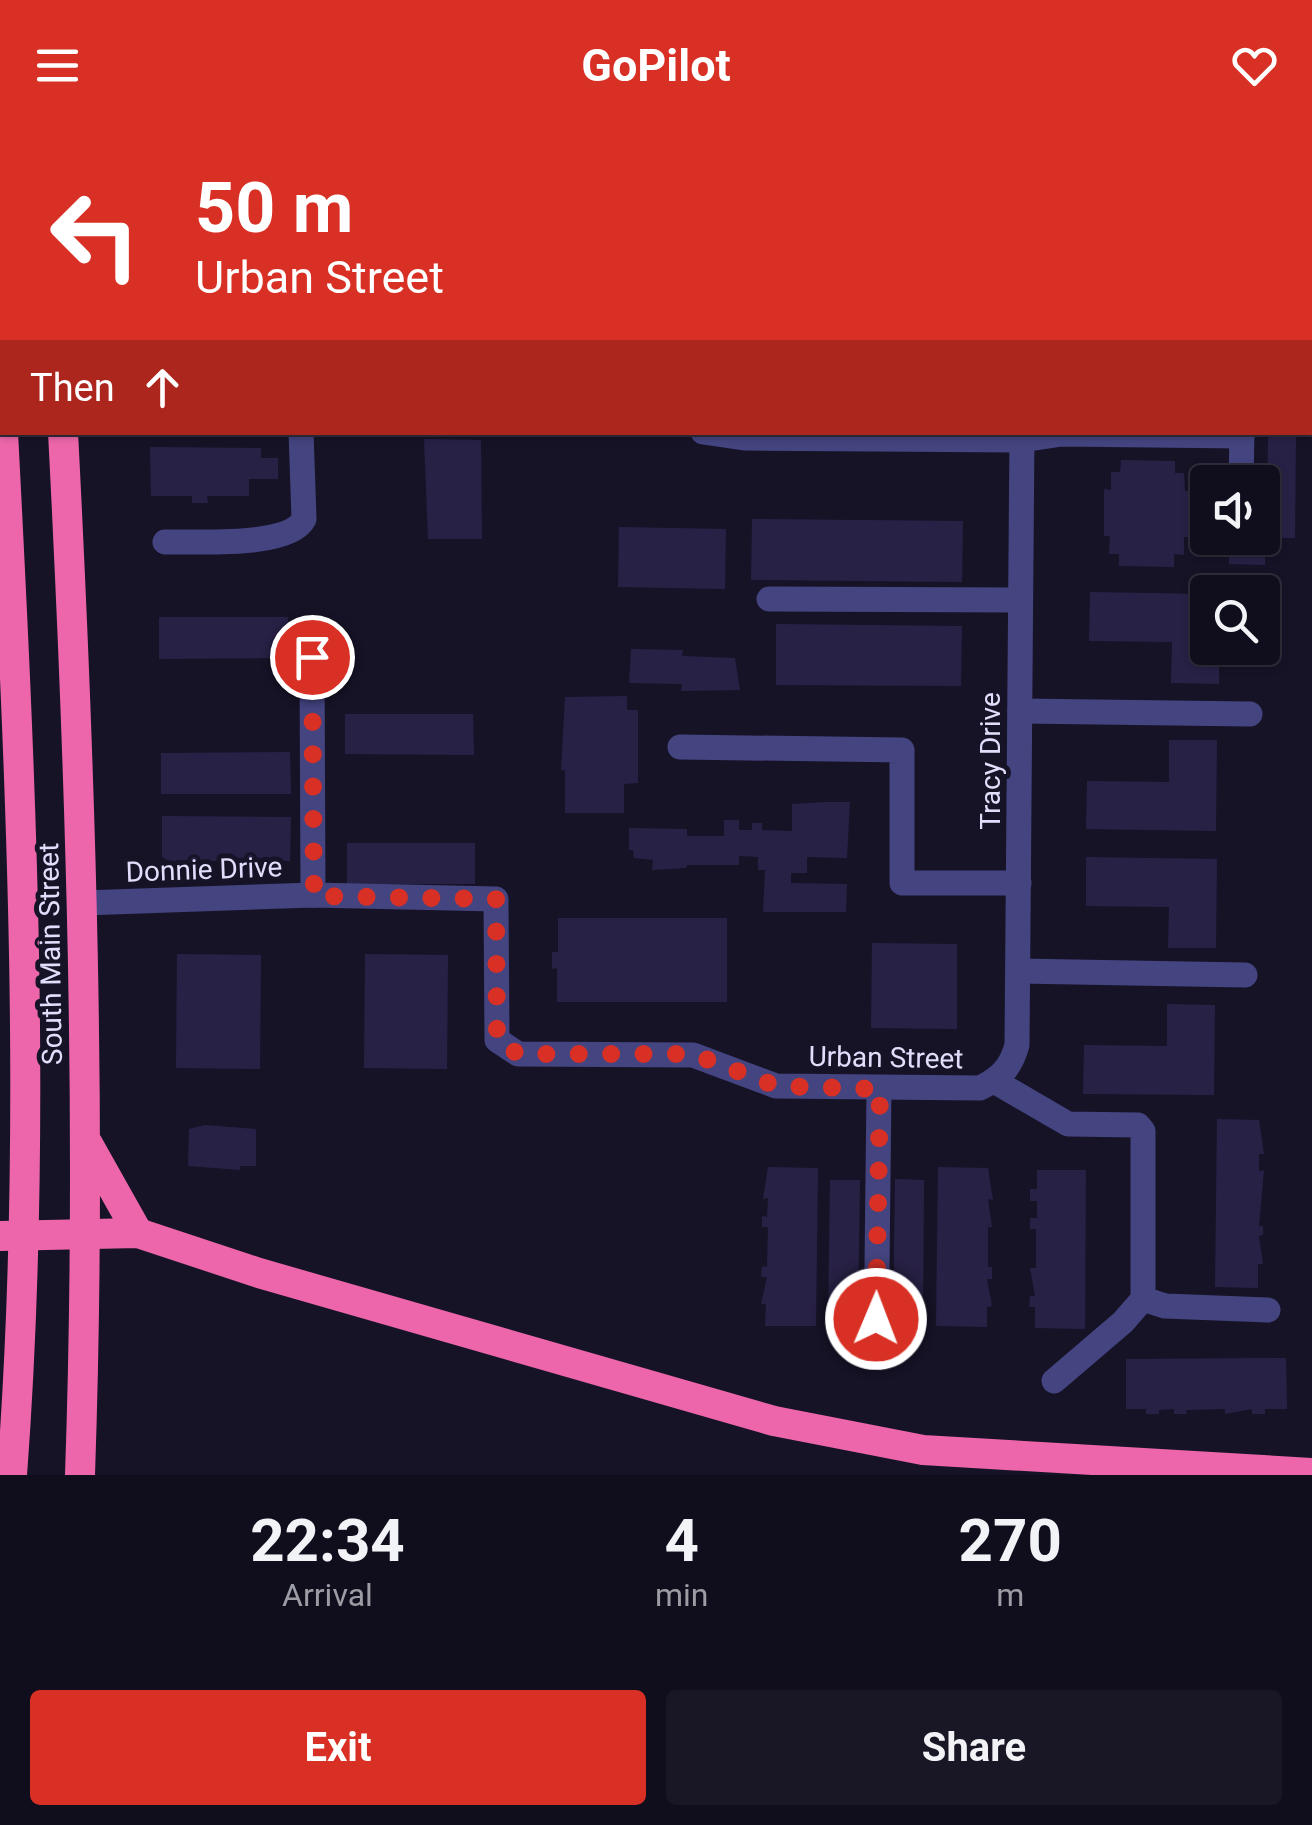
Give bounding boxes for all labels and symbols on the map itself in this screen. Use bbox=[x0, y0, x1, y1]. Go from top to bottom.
pin bbox=[270, 615, 355, 700]
street label: Tracy Drive bbox=[974, 692, 1007, 830]
street label: South Main Street bbox=[32, 843, 69, 1065]
street label: Donnie Drive bbox=[125, 850, 283, 889]
street label: Urban Street bbox=[808, 1040, 964, 1075]
position arrow bbox=[824, 1267, 928, 1371]

